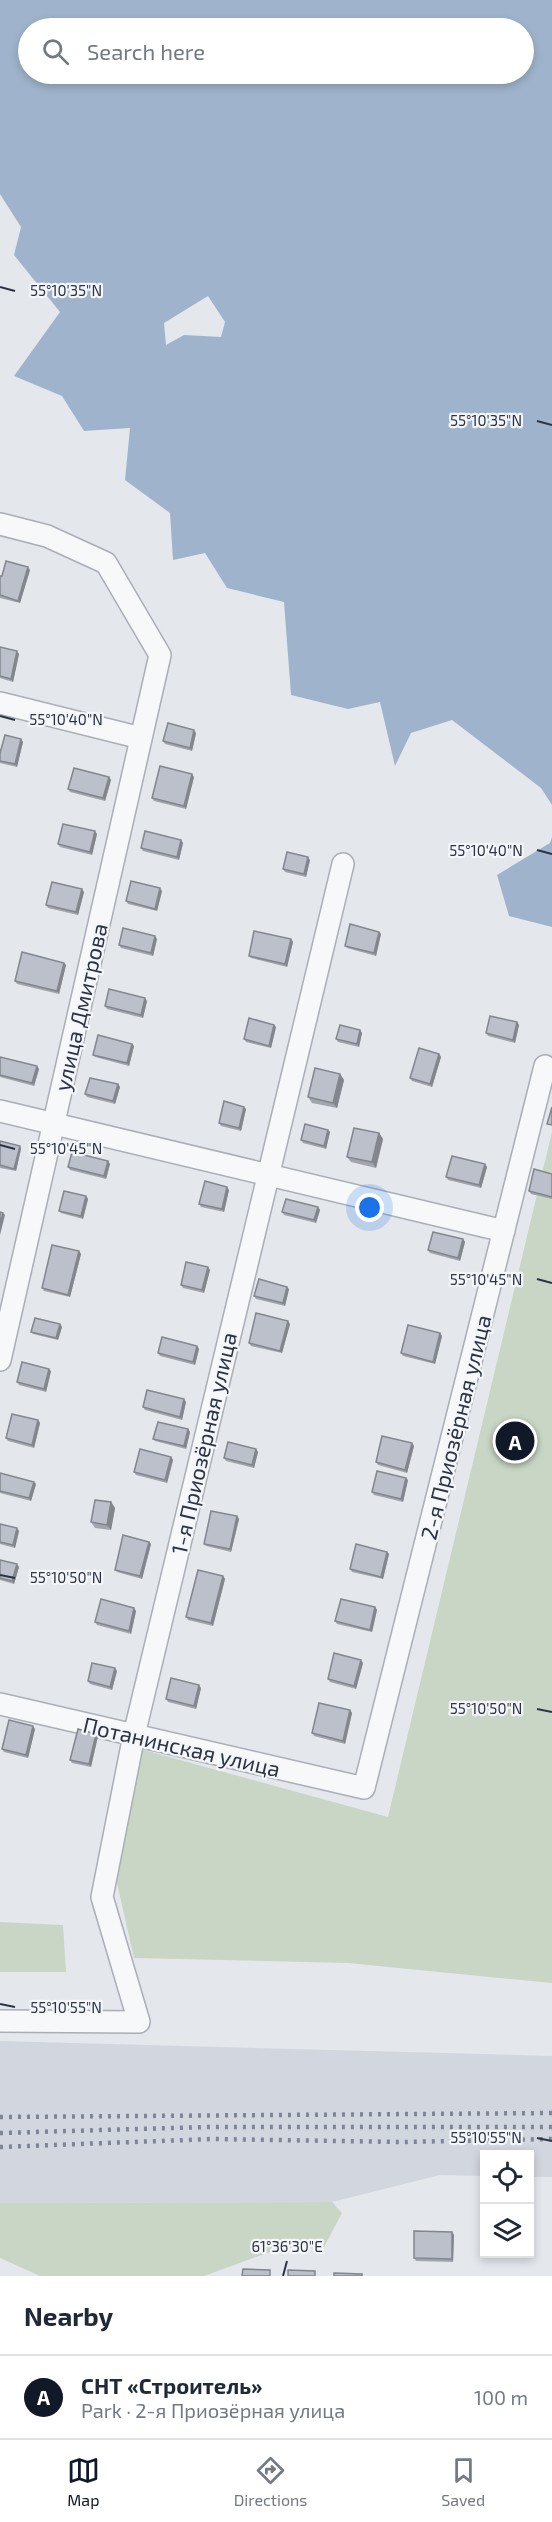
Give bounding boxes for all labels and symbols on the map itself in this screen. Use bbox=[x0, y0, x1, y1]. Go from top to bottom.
text: 55°10'35"N bbox=[30, 281, 102, 299]
text: 55°10'35"N bbox=[450, 411, 522, 429]
text: 55°10'40"N bbox=[29, 710, 103, 728]
text: 55°10'40"N bbox=[449, 841, 523, 859]
street label: улица Дмитрова bbox=[48, 921, 113, 1094]
text: 55°10'45"N bbox=[30, 1139, 102, 1157]
your location bbox=[355, 1193, 384, 1222]
text: 55°10'45"N bbox=[450, 1270, 522, 1288]
street label: 2-я Приозёрная улица bbox=[414, 1312, 497, 1542]
street label: 1-я Приозёрная улица bbox=[165, 1329, 242, 1557]
pin: A bbox=[496, 1418, 534, 1464]
text: 55°10'50"N bbox=[30, 1568, 102, 1586]
text: 55°10'50"N bbox=[450, 1699, 522, 1717]
street label: Потанинская улица bbox=[81, 1711, 283, 1782]
text: 55°10'55"N bbox=[30, 1998, 102, 2016]
text: 55°10'55"N bbox=[450, 2128, 522, 2146]
text: 61°36'30"E bbox=[251, 2237, 323, 2255]

